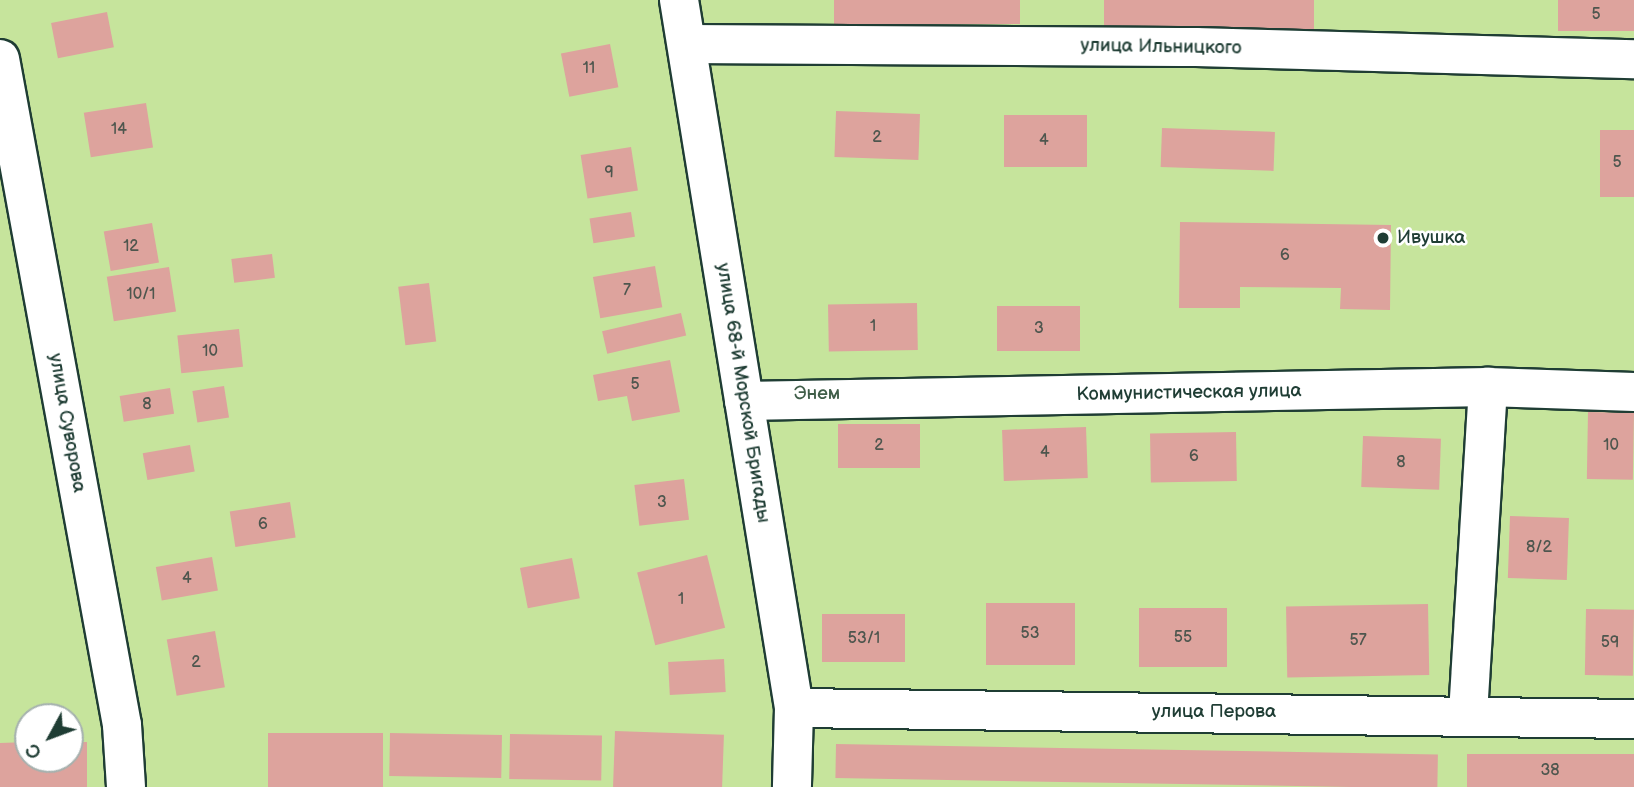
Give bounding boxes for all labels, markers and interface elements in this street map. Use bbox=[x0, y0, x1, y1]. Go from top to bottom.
house number: 5 bbox=[1591, 5, 1601, 25]
street label: улица Ильницкого bbox=[1080, 34, 1242, 60]
house number: 11 bbox=[583, 59, 595, 79]
house number: 14 bbox=[111, 120, 127, 140]
house number: 2 bbox=[872, 128, 882, 148]
house number: 4 bbox=[1039, 131, 1049, 151]
house number: 5 bbox=[1612, 153, 1622, 173]
house number: 9 bbox=[604, 163, 614, 183]
place label: Ивушка bbox=[1397, 227, 1465, 249]
marker: Ивушка bbox=[1375, 230, 1391, 246]
house number: 12 bbox=[123, 237, 139, 257]
house number: 6 bbox=[1280, 246, 1290, 266]
street label: улица 68-й Морской Бригады bbox=[711, 261, 775, 525]
house number: 7 bbox=[623, 281, 631, 301]
house number: 10/1 bbox=[126, 285, 156, 305]
house number: 1 bbox=[870, 317, 876, 337]
house number: 3 bbox=[1034, 319, 1044, 339]
house number: 10 bbox=[202, 342, 218, 362]
street label: улица Суворова bbox=[44, 352, 90, 494]
house number: 5 bbox=[630, 375, 640, 395]
street label: Коммунистическая улица bbox=[1076, 380, 1302, 406]
park label: Энем bbox=[794, 383, 840, 405]
house number: 8 bbox=[142, 395, 152, 415]
house number: 2 bbox=[874, 436, 884, 456]
house number: 10 bbox=[1603, 436, 1619, 456]
house number: 4 bbox=[1040, 443, 1050, 463]
house number: 6 bbox=[1189, 447, 1199, 467]
house number: 8 bbox=[1396, 453, 1406, 473]
house number: 3 bbox=[657, 493, 667, 513]
house number: 6 bbox=[258, 515, 268, 535]
house number: 8/2 bbox=[1526, 538, 1552, 558]
house number: 4 bbox=[182, 569, 192, 589]
house number: 1 bbox=[678, 590, 684, 610]
house number: 53 bbox=[1020, 624, 1040, 644]
house number: 55 bbox=[1174, 628, 1192, 648]
house number: 53/1 bbox=[848, 629, 880, 649]
house number: 57 bbox=[1349, 631, 1367, 651]
house number: 59 bbox=[1601, 633, 1619, 653]
house number: 2 bbox=[191, 653, 201, 673]
street label: улица Перова bbox=[1152, 701, 1276, 723]
north arrow bbox=[14, 703, 84, 773]
text: С bbox=[21, 738, 47, 763]
house number: 38 bbox=[1540, 761, 1560, 781]

